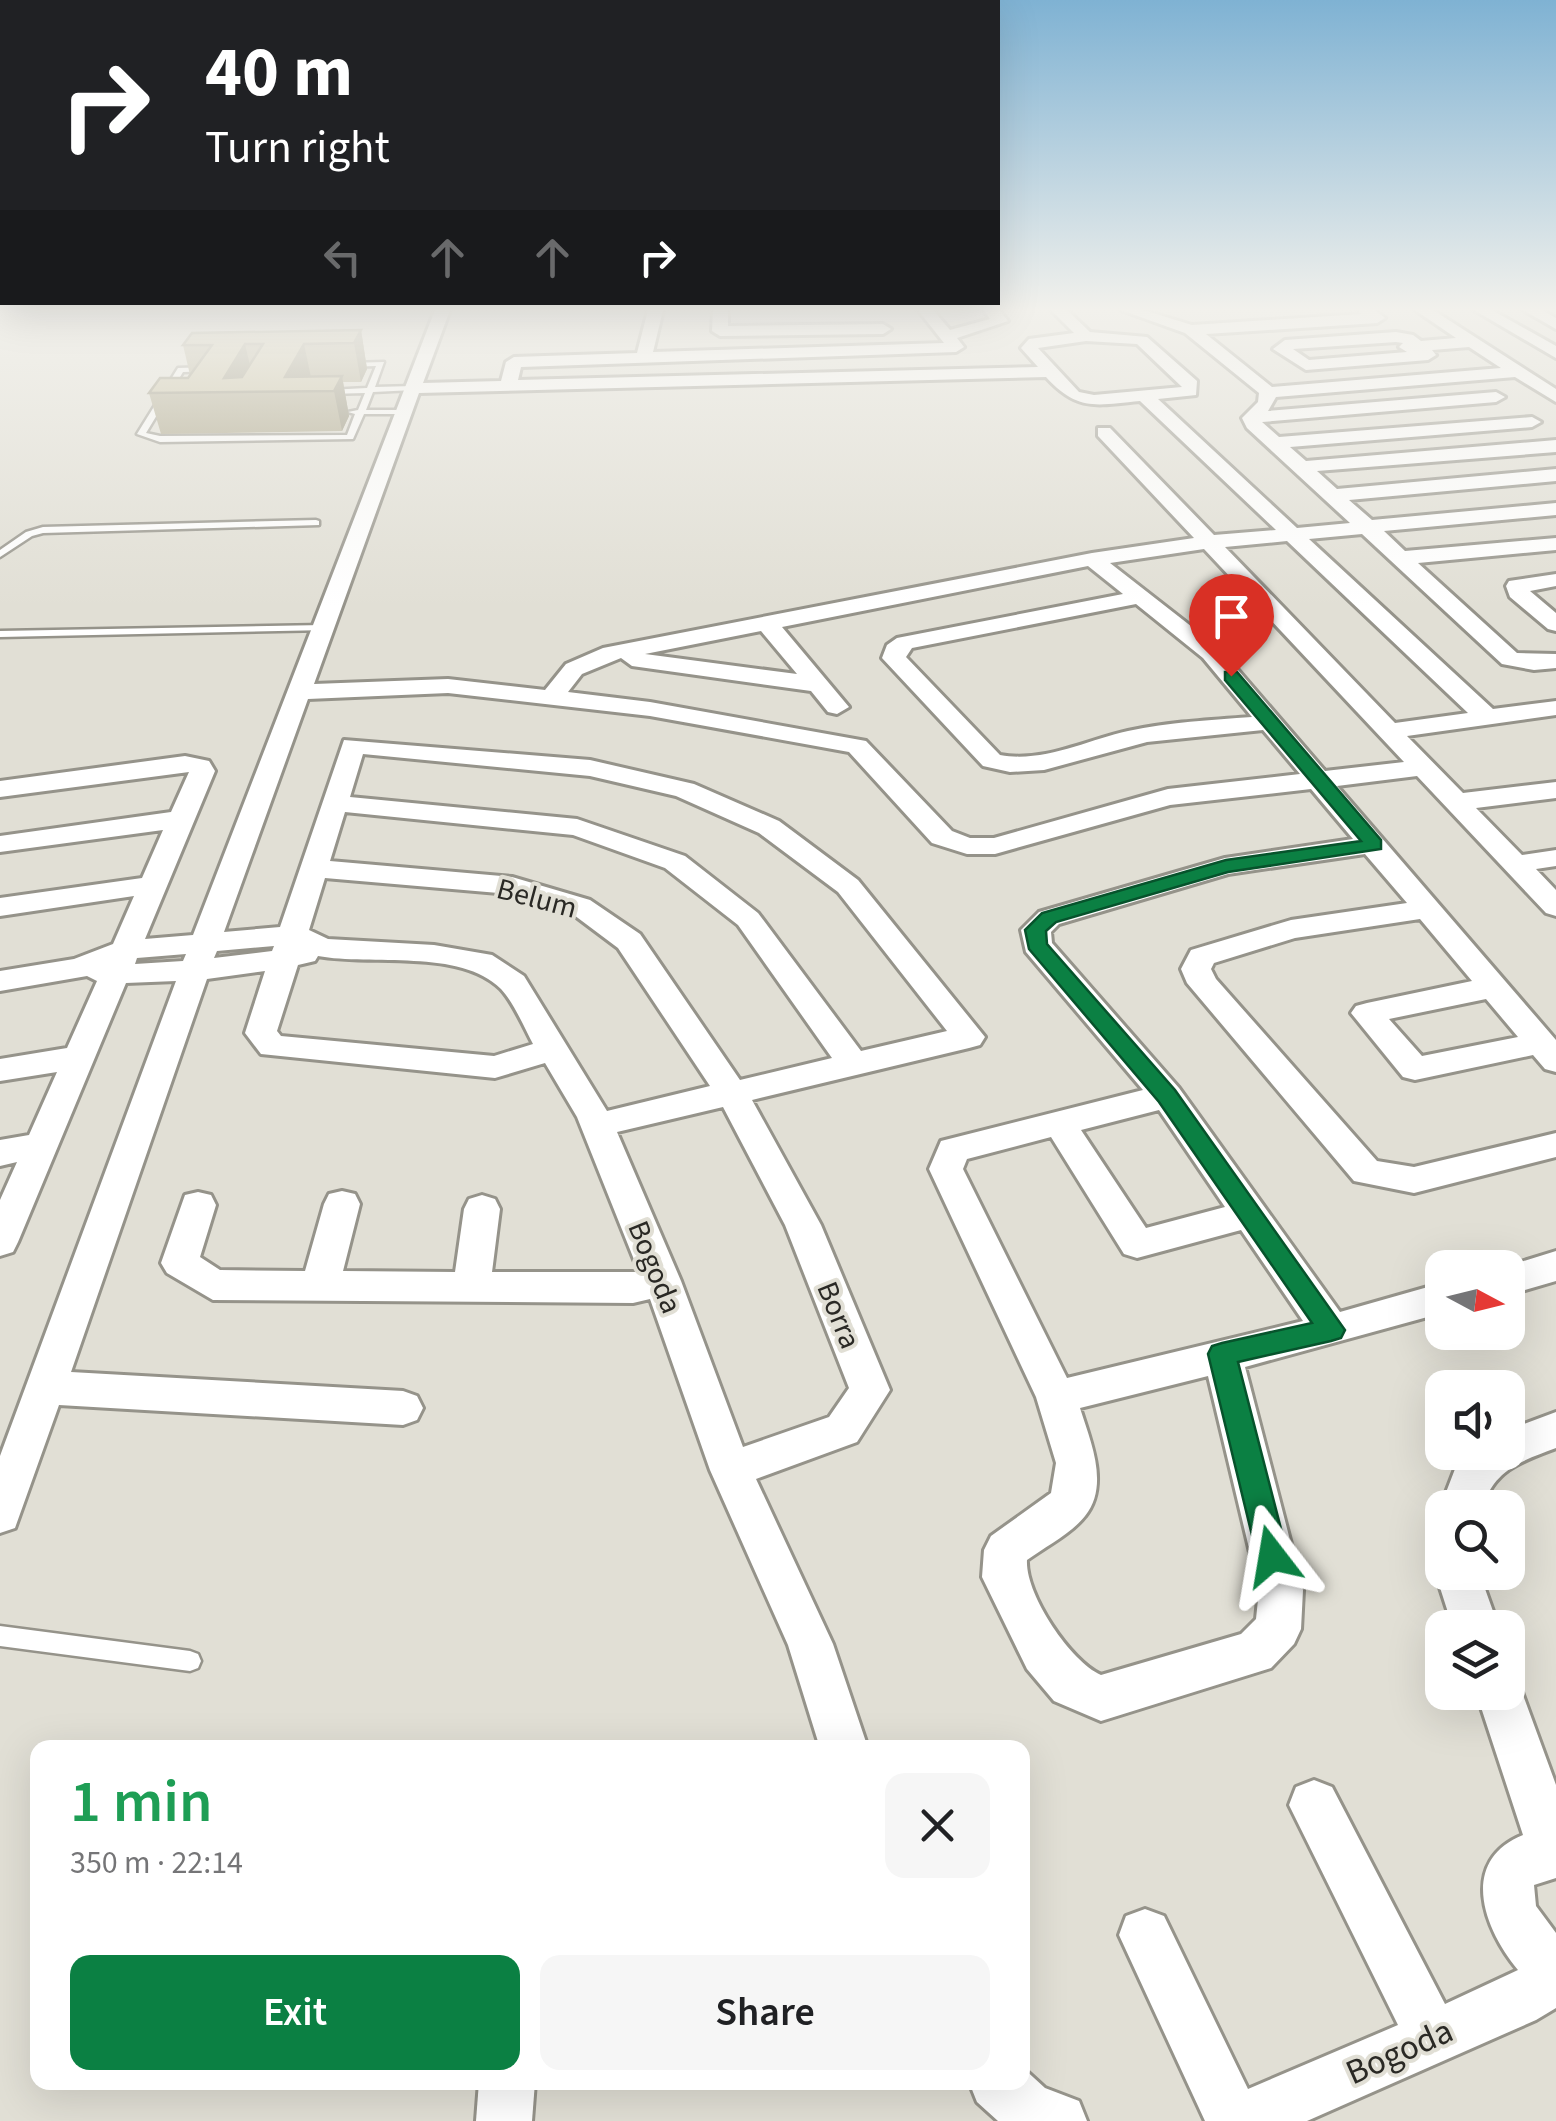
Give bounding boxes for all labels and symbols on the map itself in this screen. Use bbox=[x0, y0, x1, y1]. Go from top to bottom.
pin bbox=[1189, 574, 1274, 677]
street label: Belum bbox=[492, 867, 582, 930]
street label: Bogoda bbox=[617, 1214, 693, 1320]
north arrow bbox=[1425, 1250, 1525, 1350]
street label: Borra bbox=[806, 1275, 871, 1355]
position arrow bbox=[1220, 1504, 1324, 1608]
street label: Bogoda bbox=[1338, 2006, 1461, 2098]

